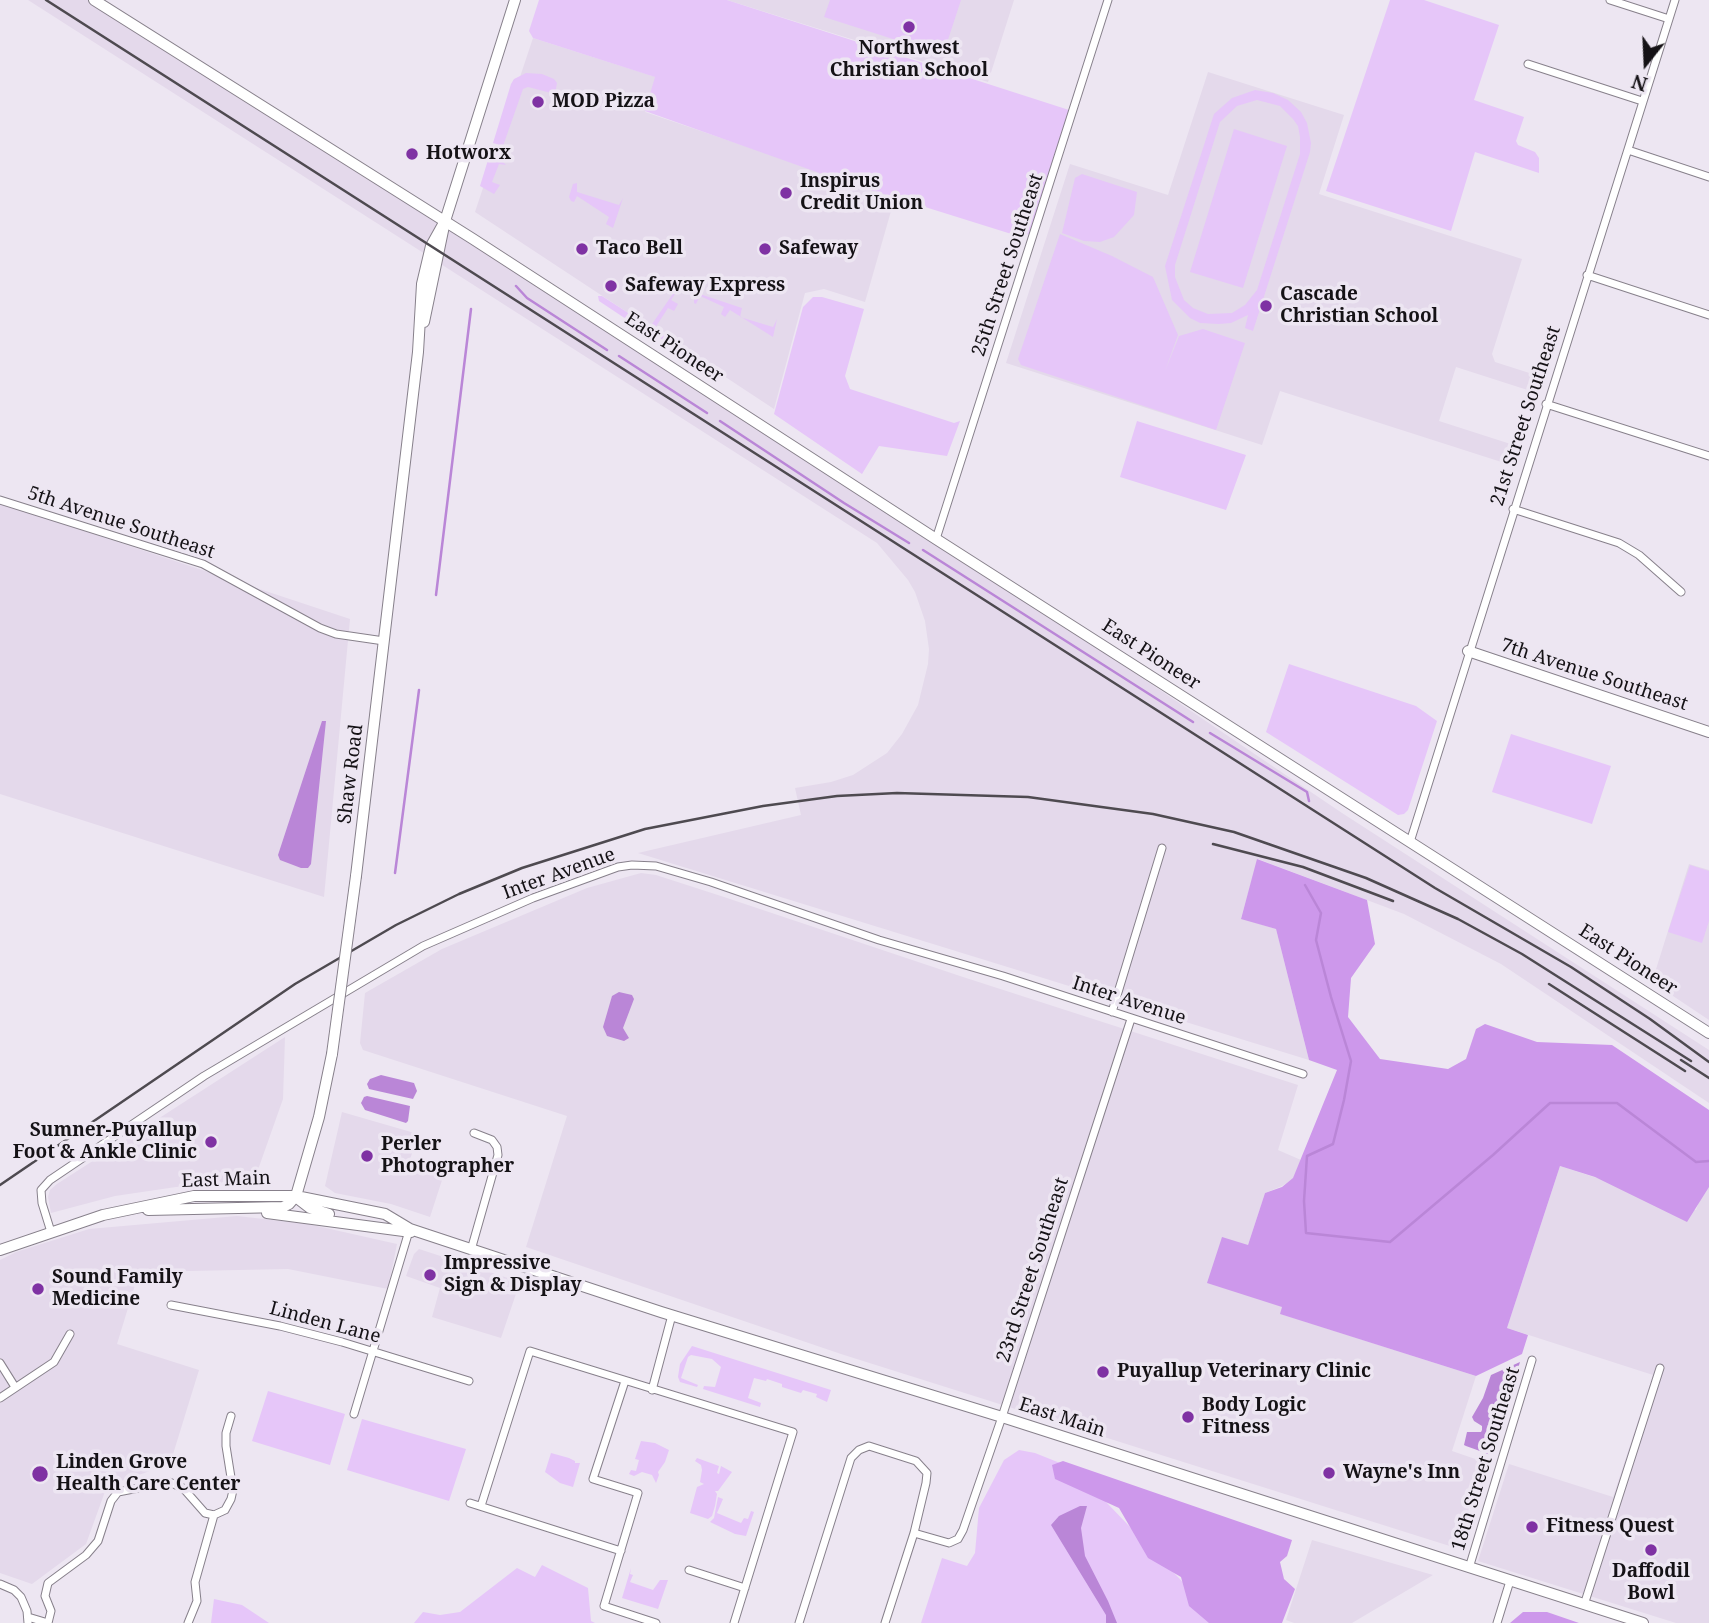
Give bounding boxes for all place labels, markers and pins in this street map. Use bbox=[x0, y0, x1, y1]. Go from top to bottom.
marker: Northwest Christian School bbox=[901, 19, 917, 35]
place label: Northwest Christian School bbox=[830, 38, 988, 82]
place label: MOD Pizza bbox=[552, 91, 655, 113]
marker: MOD Pizza bbox=[530, 94, 546, 110]
place label: Hotworx bbox=[426, 143, 511, 165]
marker: Hotworx bbox=[404, 146, 420, 162]
place label: Inspirus Credit Union bbox=[800, 171, 923, 215]
marker: Inspirus Credit Union bbox=[778, 185, 794, 201]
place label: Taco Bell bbox=[596, 238, 683, 260]
place label: Safeway bbox=[779, 238, 858, 260]
marker: Taco Bell bbox=[574, 241, 590, 257]
marker: Safeway bbox=[757, 241, 773, 257]
place label: Safeway Express bbox=[625, 275, 785, 297]
marker: Safeway Express bbox=[603, 278, 619, 294]
place label: Cascade Christian School bbox=[1280, 284, 1438, 328]
marker: Cascade Christian School bbox=[1258, 298, 1274, 314]
place label: Sumner-Puyallup Foot & Ankle Clinic bbox=[13, 1120, 197, 1164]
marker: Sumner-Puyallup Foot & Ankle Clinic bbox=[203, 1134, 219, 1150]
place label: Perler Photographer bbox=[381, 1134, 514, 1178]
marker: Perler Photographer bbox=[359, 1148, 375, 1164]
place label: Impressive Sign & Display bbox=[444, 1253, 581, 1297]
place label: Sound Family Medicine bbox=[52, 1267, 183, 1311]
marker: Impressive Sign & Display bbox=[422, 1267, 438, 1283]
marker: Sound Family Medicine bbox=[30, 1281, 46, 1297]
place label: Puyallup Veterinary Clinic bbox=[1117, 1361, 1371, 1383]
marker: Puyallup Veterinary Clinic bbox=[1095, 1364, 1111, 1380]
place label: Body Logic Fitness bbox=[1202, 1395, 1306, 1439]
marker: Body Logic Fitness bbox=[1180, 1409, 1196, 1425]
place label: Linden Grove Health Care Center bbox=[56, 1452, 240, 1496]
place label: Wayne's Inn bbox=[1343, 1462, 1460, 1484]
marker: Linden Grove Health Care Center bbox=[30, 1464, 50, 1484]
marker: Wayne's Inn bbox=[1321, 1465, 1337, 1481]
place label: Fitness Quest bbox=[1546, 1516, 1674, 1538]
marker: Fitness Quest bbox=[1524, 1519, 1540, 1535]
marker: Daffodil Bowl bbox=[1643, 1542, 1659, 1558]
place label: Daffodil Bowl bbox=[1612, 1561, 1690, 1605]

